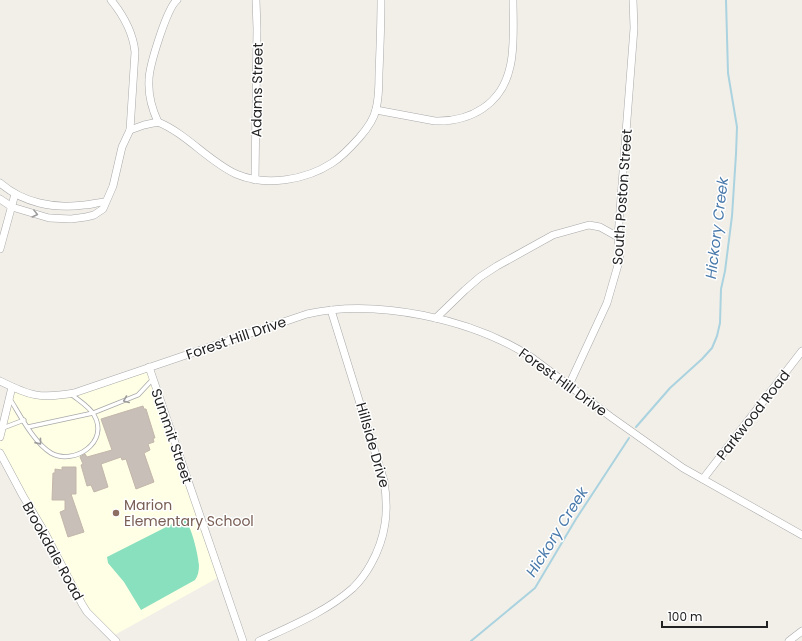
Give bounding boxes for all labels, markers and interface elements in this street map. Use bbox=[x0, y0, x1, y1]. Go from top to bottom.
street label: Adams Street bbox=[246, 42, 268, 138]
street label: South Poston Street bbox=[607, 128, 637, 266]
water label: Hickory Creek bbox=[700, 175, 733, 280]
one-way arrow bbox=[32, 210, 39, 218]
street label: Forest Hill Drive bbox=[183, 311, 289, 365]
street label: Forest Hill Drive bbox=[515, 343, 612, 421]
street label: Parkwood Road bbox=[712, 366, 794, 464]
street label: Summit Street bbox=[146, 386, 198, 486]
one-way arrow bbox=[122, 395, 130, 403]
street label: Hillside Drive bbox=[351, 400, 395, 490]
one-way arrow bbox=[35, 437, 42, 445]
water label: Hickory Creek bbox=[521, 482, 593, 581]
place label: Marion Elementary School bbox=[124, 495, 254, 531]
street label: Brookdale Road bbox=[18, 498, 88, 604]
marker: Marion Elementary School bbox=[111, 508, 121, 518]
scale bar bbox=[662, 603, 767, 629]
text: 100 m bbox=[668, 608, 702, 625]

